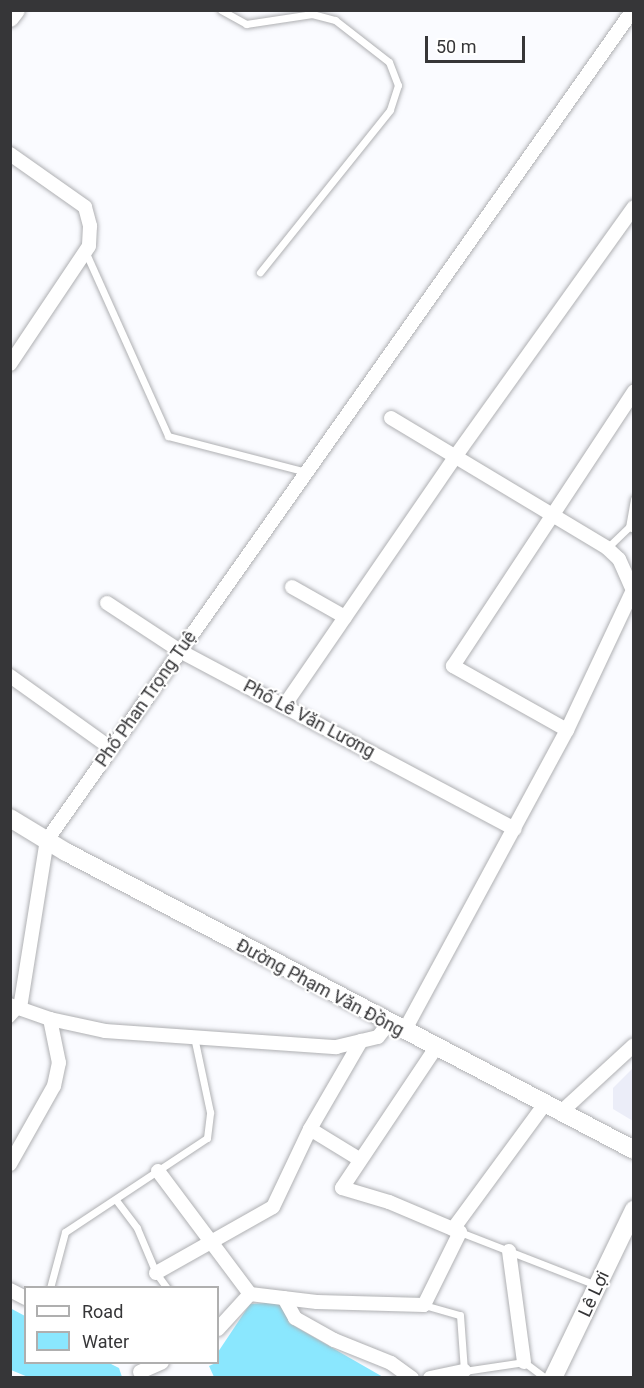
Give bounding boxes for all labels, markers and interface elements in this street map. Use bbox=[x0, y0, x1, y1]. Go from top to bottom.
scale bar bbox=[428, 24, 528, 62]
text: 50 m bbox=[436, 36, 476, 57]
street label: Phố Phan Trọng Tuệ bbox=[91, 627, 201, 771]
street label: Phố Lê Văn Lương bbox=[240, 675, 378, 763]
street label: Đường Phạm Văn Đồng bbox=[232, 935, 408, 1041]
street label: Lê Lợi bbox=[574, 1268, 614, 1320]
legend bbox=[24, 1286, 219, 1364]
text: Road bbox=[82, 1301, 123, 1322]
text: Water bbox=[82, 1331, 129, 1352]

